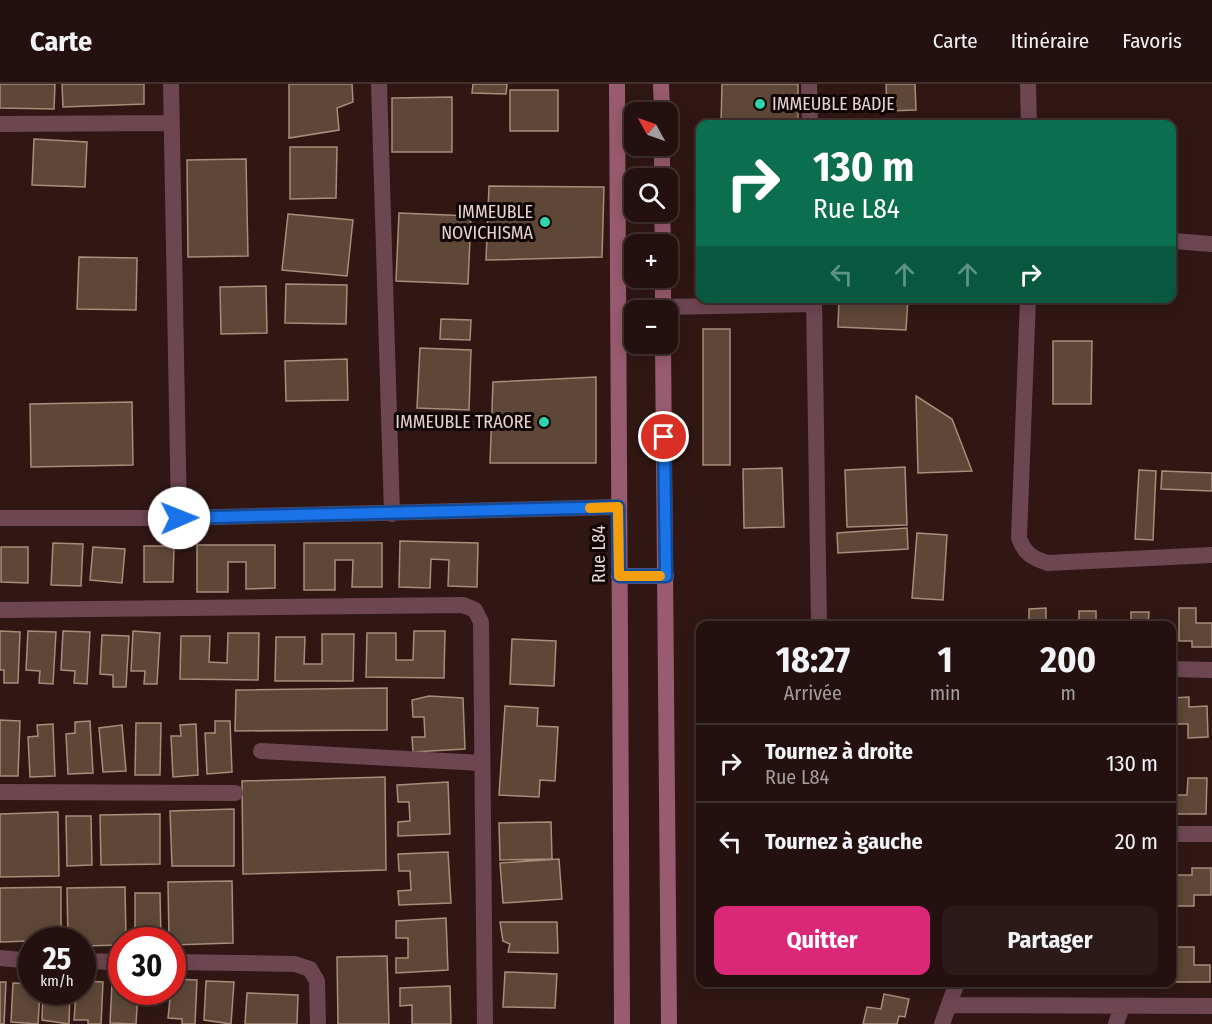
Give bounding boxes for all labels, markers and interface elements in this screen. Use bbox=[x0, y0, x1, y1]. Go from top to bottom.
text: Carte bbox=[30, 25, 92, 58]
text: Carte bbox=[933, 28, 978, 54]
text: Itinéraire bbox=[1011, 28, 1089, 54]
text: Favoris bbox=[1122, 28, 1182, 54]
place label: IMMEUBLE BADJE bbox=[772, 93, 895, 115]
marker: IMMEUBLE BADJE bbox=[753, 97, 767, 111]
north arrow bbox=[624, 102, 678, 156]
map controls bbox=[624, 102, 678, 354]
text: 130 m bbox=[813, 142, 914, 192]
icon: right bbox=[714, 144, 792, 222]
button: search bbox=[624, 168, 678, 222]
text: Rue L84 bbox=[813, 193, 900, 225]
place label: IMMEUBLE NOVICHISMA bbox=[441, 201, 534, 244]
marker: IMMEUBLE NOVICHISMA bbox=[538, 215, 552, 229]
button: + bbox=[624, 234, 678, 288]
icon: left bbox=[825, 258, 858, 291]
icon: ahead bbox=[888, 258, 921, 291]
icon: ahead bbox=[951, 258, 984, 291]
icon: right bbox=[1014, 258, 1047, 291]
button: − bbox=[624, 300, 678, 354]
place label: IMMEUBLE TRAORE bbox=[395, 411, 532, 433]
pin bbox=[638, 411, 689, 462]
marker: IMMEUBLE TRAORE bbox=[537, 415, 551, 429]
icon: arrive bbox=[647, 420, 680, 453]
position arrow bbox=[147, 486, 211, 550]
street label: Rue L84 bbox=[588, 525, 610, 583]
text: 18:27 bbox=[776, 638, 850, 682]
text: 1 bbox=[938, 638, 953, 682]
text: 200 bbox=[1040, 638, 1096, 682]
text: Arrivée bbox=[784, 681, 842, 705]
text: min bbox=[930, 681, 961, 705]
text: m bbox=[1061, 681, 1076, 705]
text: Tournez à droite bbox=[765, 738, 913, 765]
icon: right bbox=[714, 747, 747, 780]
text: 130 m bbox=[1106, 750, 1158, 777]
text: Rue L84 bbox=[765, 765, 829, 789]
icon: left bbox=[714, 825, 747, 858]
text: Tournez à gauche bbox=[765, 828, 923, 855]
text: 20 m bbox=[1115, 828, 1158, 855]
button: Quitter bbox=[714, 906, 930, 975]
button: Partager bbox=[942, 906, 1158, 975]
speed limit sign: 30 bbox=[108, 927, 186, 1005]
text: 25 bbox=[43, 941, 71, 977]
text: km/h bbox=[40, 972, 74, 990]

